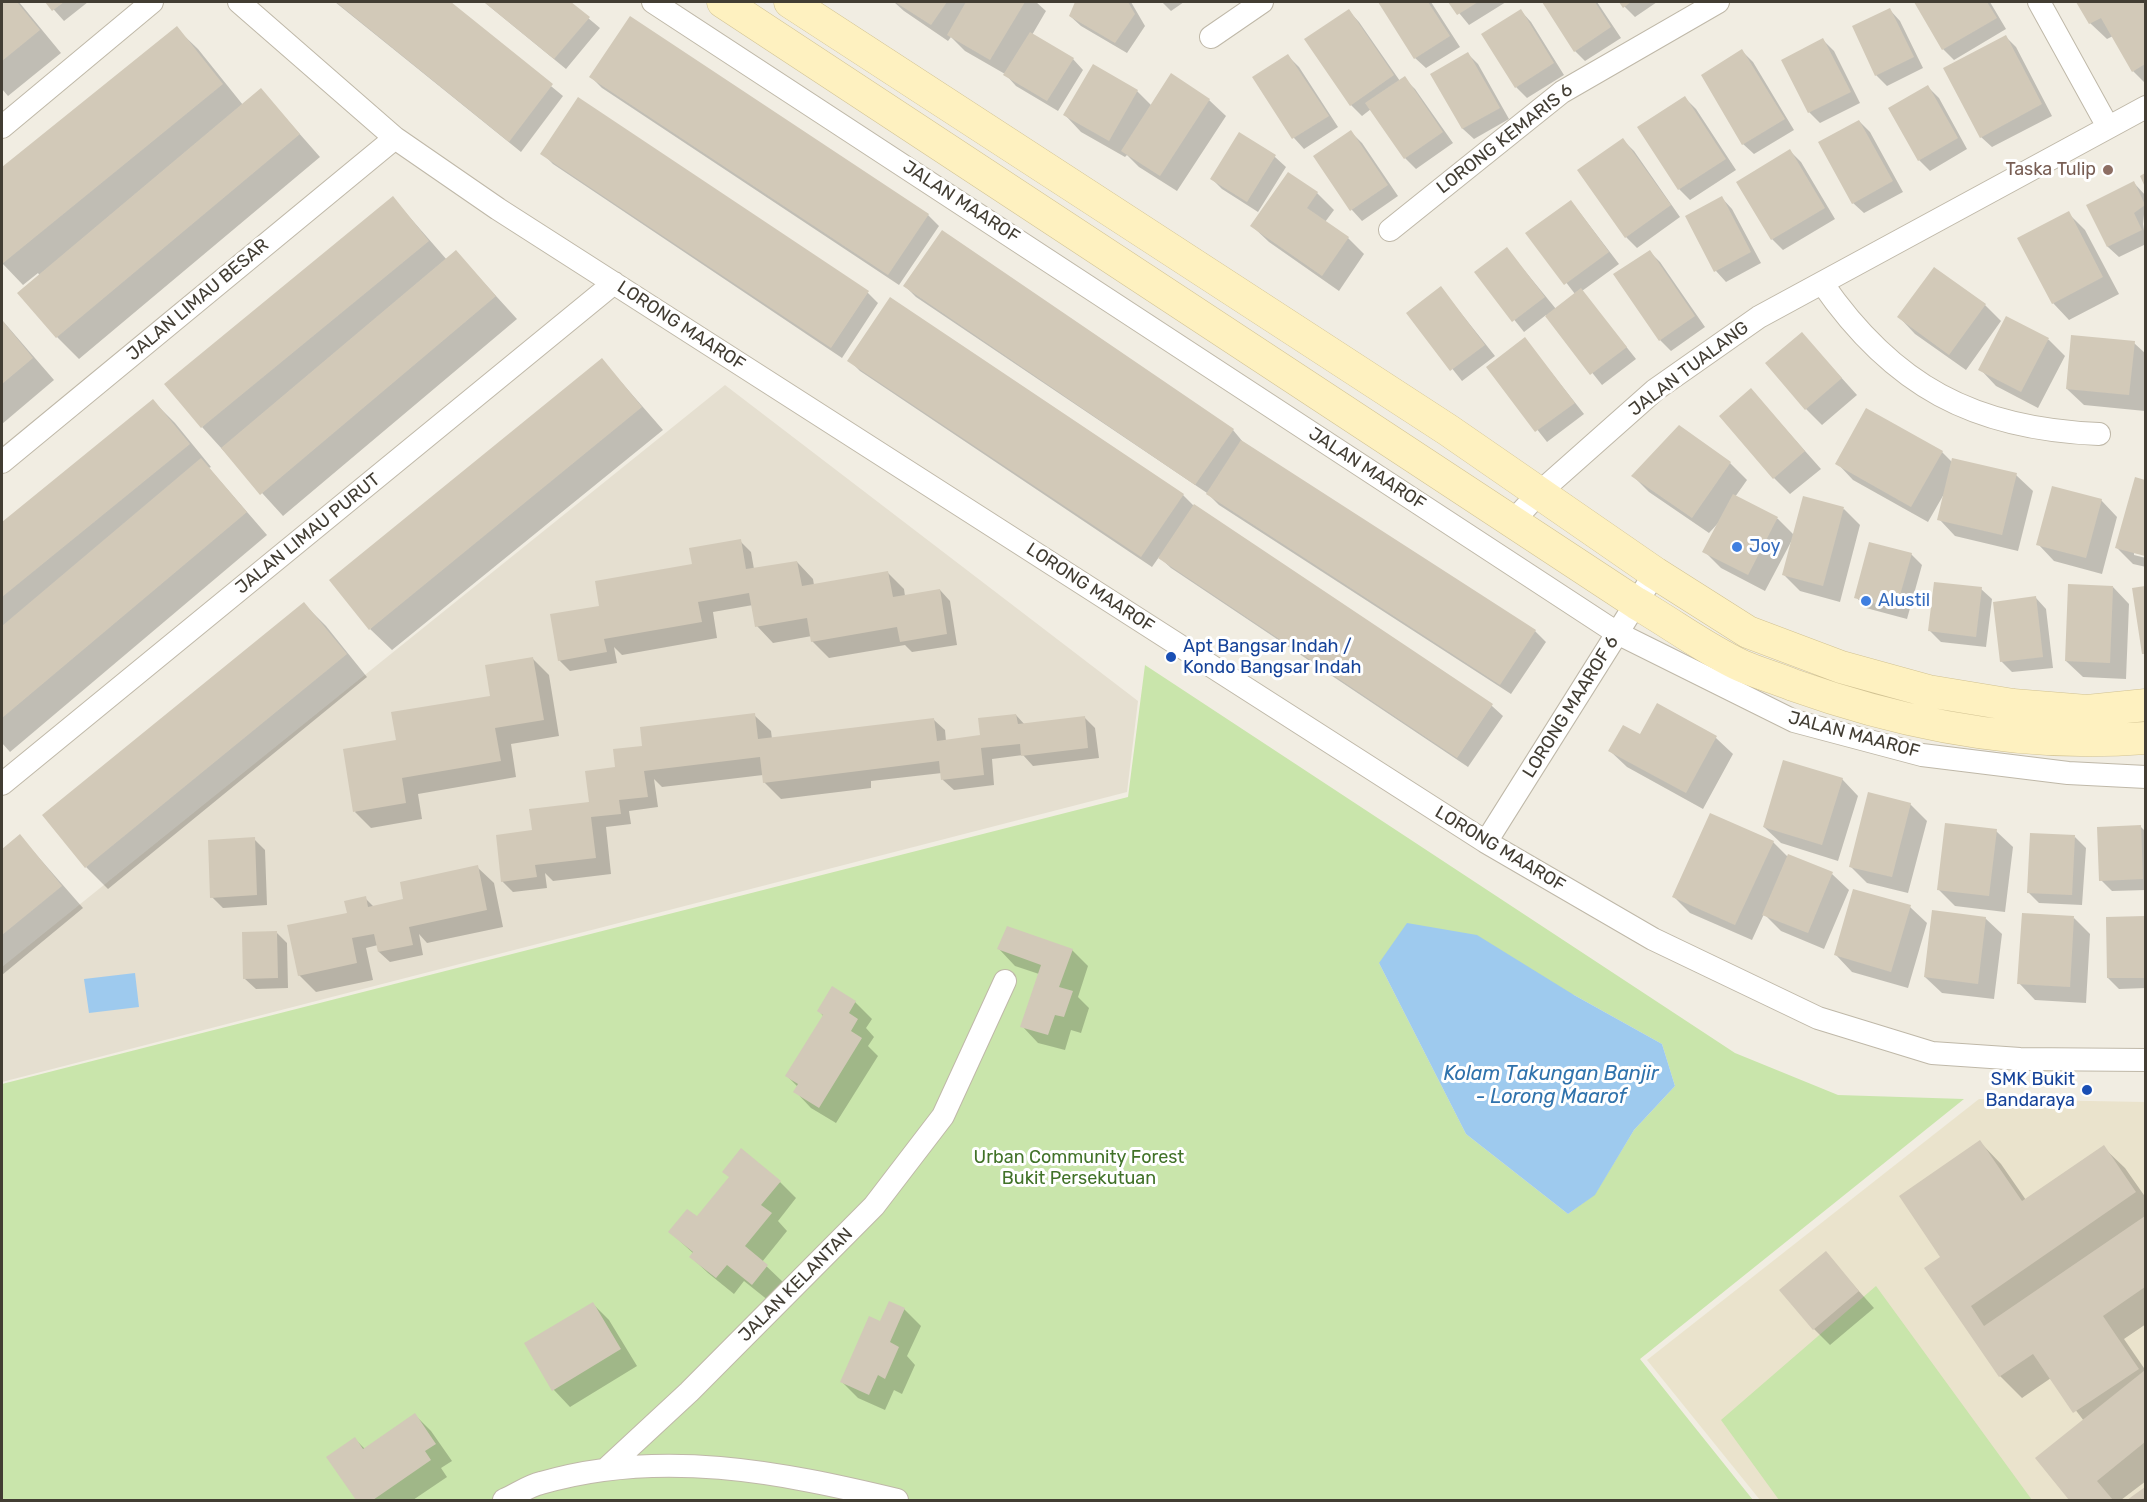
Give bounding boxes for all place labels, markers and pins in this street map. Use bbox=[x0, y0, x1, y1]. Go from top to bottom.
place label: Taska Tulip bbox=[2005, 159, 2096, 181]
marker: Taska Tulip bbox=[2101, 163, 2115, 177]
place label: Joy bbox=[1749, 536, 1780, 558]
marker: Joy bbox=[1730, 540, 1744, 554]
place label: Alustil bbox=[1878, 590, 1930, 612]
marker: Alustil bbox=[1859, 594, 1873, 608]
place label: Apt Bangsar Indah / Kondo Bangsar Indah bbox=[1183, 636, 1361, 678]
marker: Apt Bangsar Indah / Kondo Bangsar Indah bbox=[1164, 650, 1178, 664]
place label: SMK Bukit Bandaraya bbox=[1986, 1069, 2075, 1112]
marker: SMK Bukit Bandaraya bbox=[2080, 1083, 2094, 1097]

